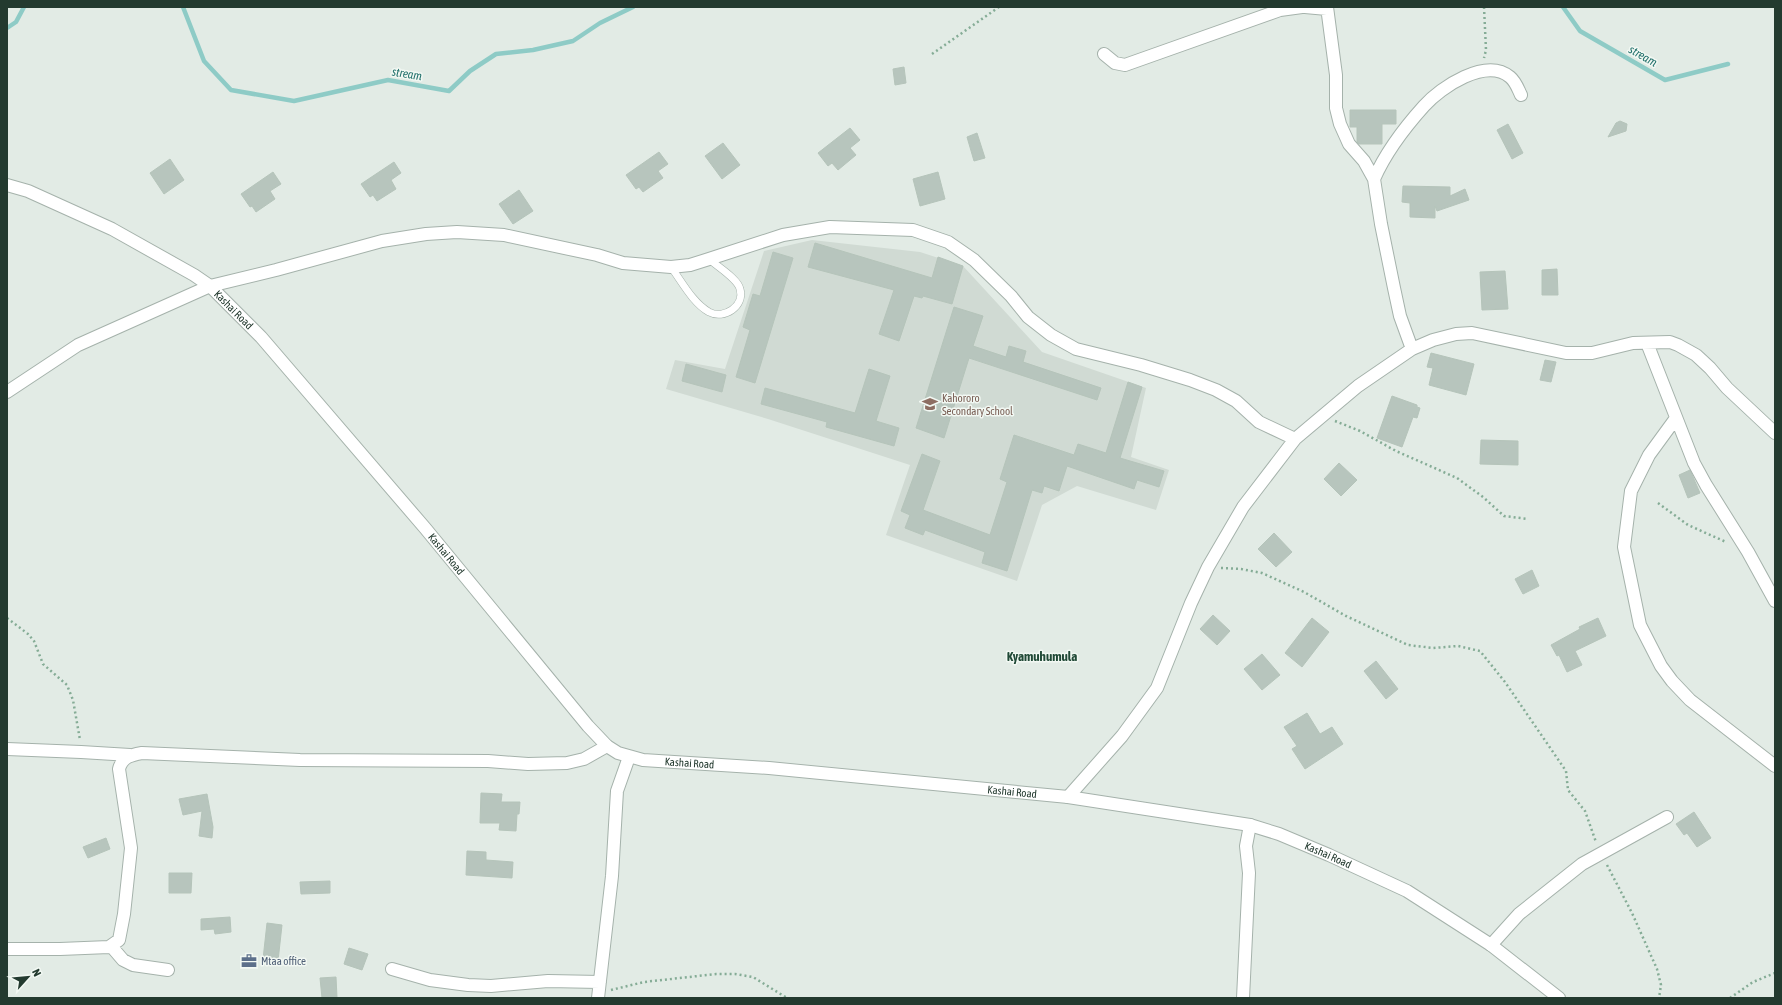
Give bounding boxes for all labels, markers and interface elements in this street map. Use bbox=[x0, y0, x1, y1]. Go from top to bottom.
water label: stream bbox=[1626, 42, 1660, 70]
water label: stream bbox=[391, 65, 423, 83]
street label: Kashai Road bbox=[212, 288, 256, 332]
place label: Kahororo Secondary School bbox=[942, 392, 1013, 417]
school or university icon: Kahororo Secondary School bbox=[921, 395, 939, 413]
street label: Kashai Road bbox=[426, 531, 467, 577]
district label: Kyamuhumula bbox=[1007, 649, 1077, 664]
street label: Kashai Road bbox=[664, 755, 715, 771]
street label: Kashai Road bbox=[987, 783, 1038, 800]
street label: Kashai Road bbox=[1303, 840, 1353, 871]
office icon: Mtaa office bbox=[240, 952, 258, 970]
place label: Mtaa office bbox=[261, 955, 306, 967]
north arrow bbox=[8, 957, 48, 997]
text: N bbox=[30, 967, 44, 978]

